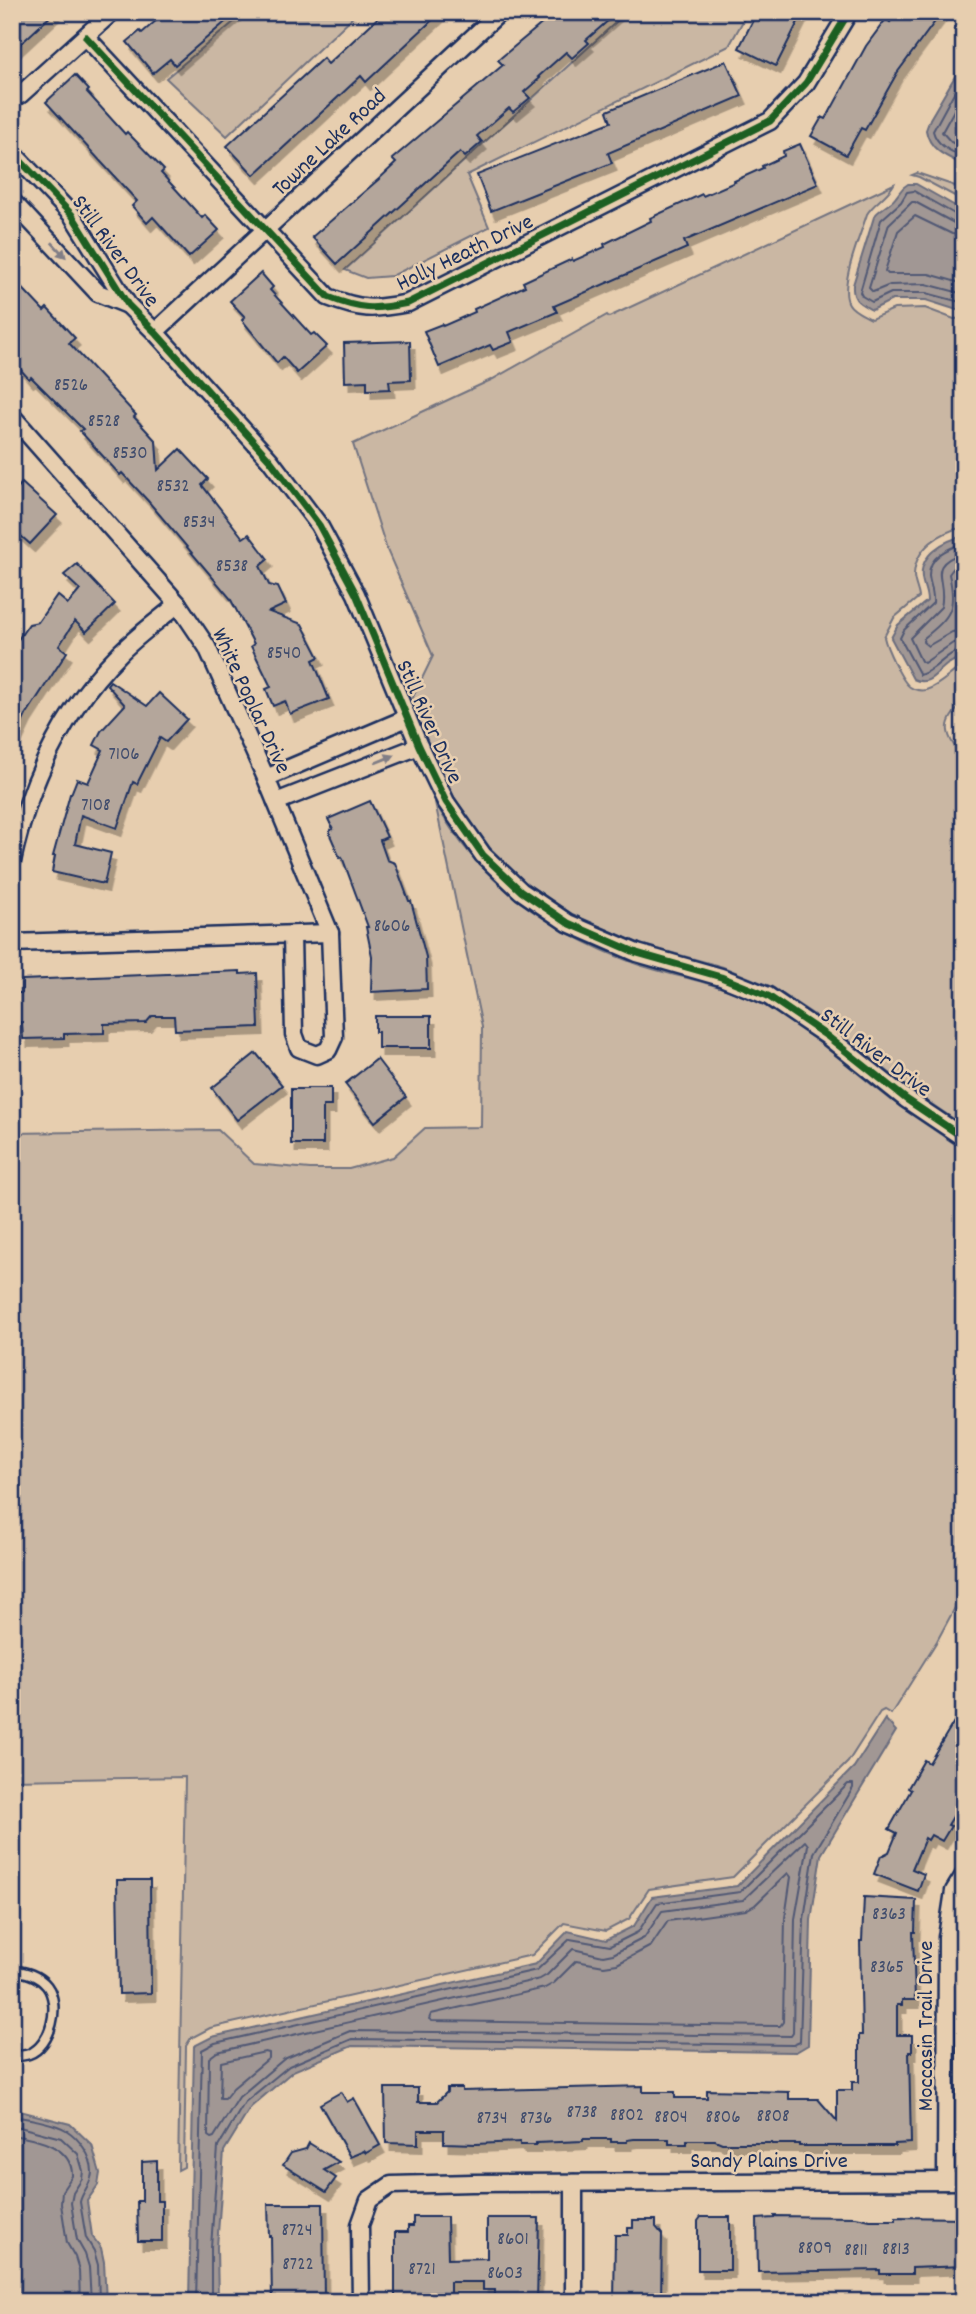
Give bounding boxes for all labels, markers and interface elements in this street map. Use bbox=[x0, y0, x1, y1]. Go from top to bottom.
street label: Towne Lake Road bbox=[266, 82, 395, 205]
street label: Still River Drive bbox=[62, 189, 166, 315]
street label: Holly Heath Drive bbox=[391, 207, 540, 302]
one-way arrow bbox=[51, 241, 67, 258]
house number: 8526 bbox=[54, 373, 88, 400]
house number: 8528 bbox=[88, 409, 120, 436]
house number: 8530 bbox=[112, 441, 148, 468]
house number: 8532 bbox=[156, 474, 190, 501]
house number: 8534 bbox=[183, 510, 215, 537]
house number: 8538 bbox=[216, 554, 248, 581]
street label: White Poplar Drive bbox=[202, 623, 298, 780]
house number: 8540 bbox=[267, 641, 301, 668]
street label: Still River Drive bbox=[386, 655, 470, 790]
house number: 7106 bbox=[108, 742, 140, 769]
one-way arrow bbox=[375, 753, 396, 764]
house number: 7108 bbox=[81, 793, 111, 820]
house number: 8606 bbox=[374, 914, 410, 941]
street label: Still River Drive bbox=[812, 1001, 938, 1107]
house number: 8363 bbox=[872, 1902, 906, 1929]
street label: Moccasin Trail Drive bbox=[911, 1941, 944, 2111]
house number: 8365 bbox=[870, 1955, 904, 1982]
house number: 8738 bbox=[567, 2100, 597, 2127]
house number: 8802 bbox=[610, 2103, 644, 2130]
house number: 8808 bbox=[756, 2104, 790, 2131]
house number: 8804 bbox=[654, 2105, 688, 2132]
house number: 8806 bbox=[706, 2105, 740, 2132]
house number: 8734 bbox=[476, 2106, 508, 2133]
house number: 8736 bbox=[520, 2106, 552, 2133]
street label: Sandy Plains Drive bbox=[690, 2146, 848, 2179]
house number: 8724 bbox=[281, 2218, 313, 2245]
house number: 8601 bbox=[497, 2227, 529, 2254]
house number: 8809 bbox=[798, 2236, 832, 2263]
house number: 8813 bbox=[882, 2237, 910, 2264]
house number: 8811 bbox=[844, 2238, 868, 2265]
house number: 8722 bbox=[282, 2252, 314, 2279]
house number: 8721 bbox=[408, 2257, 436, 2284]
house number: 8603 bbox=[487, 2261, 523, 2288]

